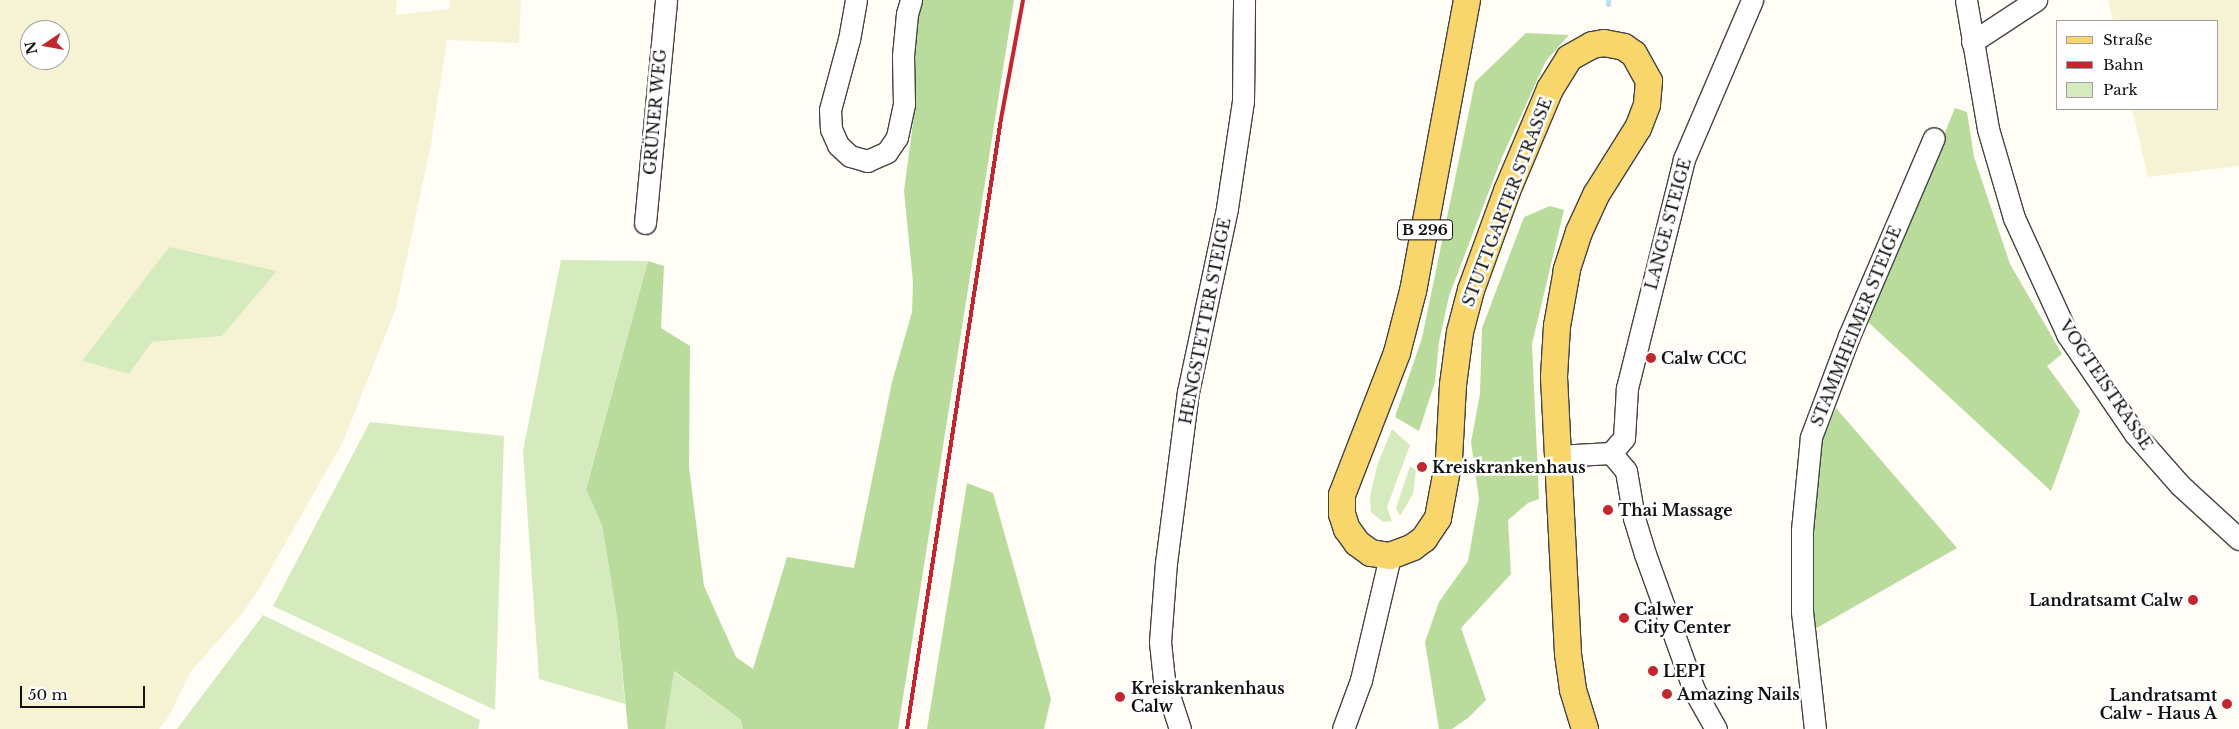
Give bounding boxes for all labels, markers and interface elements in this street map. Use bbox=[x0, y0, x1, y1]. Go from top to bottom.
north arrow bbox=[20, 20, 70, 70]
legend bbox=[2056, 20, 2219, 110]
text: Straße bbox=[2103, 30, 2153, 49]
text: N bbox=[21, 40, 41, 56]
street label: GRÜNER WEG bbox=[640, 48, 670, 176]
text: Bahn bbox=[2103, 55, 2143, 74]
text: Park bbox=[2103, 80, 2138, 99]
street label: STUTTGARTER STRASSE bbox=[1458, 95, 1556, 309]
street label: LANGE STEIGE bbox=[1641, 156, 1695, 292]
street label: HENGSTETTER STEIGE bbox=[1175, 216, 1235, 426]
road number: B 296 bbox=[1396, 218, 1454, 242]
street label: STAMMHEIMER STEIGE bbox=[1807, 223, 1905, 429]
street label: VOGTEISTRASSE bbox=[2055, 317, 2157, 453]
place label: Calw CCC bbox=[1661, 348, 1747, 368]
marker: Calw CCC bbox=[1645, 352, 1657, 364]
place label: Kreiskrankenhaus bbox=[1432, 457, 1586, 477]
marker: Kreiskrankenhaus bbox=[1416, 461, 1428, 473]
place label: Thai Massage bbox=[1618, 500, 1732, 520]
marker: Thai Massage bbox=[1602, 504, 1614, 516]
place label: Landratsamt Calw bbox=[2029, 590, 2183, 610]
marker: Landratsamt Calw bbox=[2187, 594, 2199, 606]
place label: Calwer City Center bbox=[1634, 599, 1731, 637]
marker: Calwer City Center bbox=[1618, 612, 1630, 624]
place label: LEPI bbox=[1663, 661, 1706, 681]
marker: LEPI bbox=[1647, 665, 1659, 677]
scale bar bbox=[22, 676, 148, 708]
place label: Kreiskrankenhaus Calw bbox=[1131, 678, 1285, 716]
place label: Amazing Nails bbox=[1677, 684, 1800, 704]
text: 50 m bbox=[28, 685, 68, 704]
place label: Landratsamt Calw - Haus A bbox=[2099, 685, 2217, 723]
marker: Amazing Nails bbox=[1661, 688, 1673, 700]
marker: Kreiskrankenhaus Calw bbox=[1113, 690, 1127, 704]
marker: Landratsamt Calw - Haus A bbox=[2221, 698, 2233, 710]

